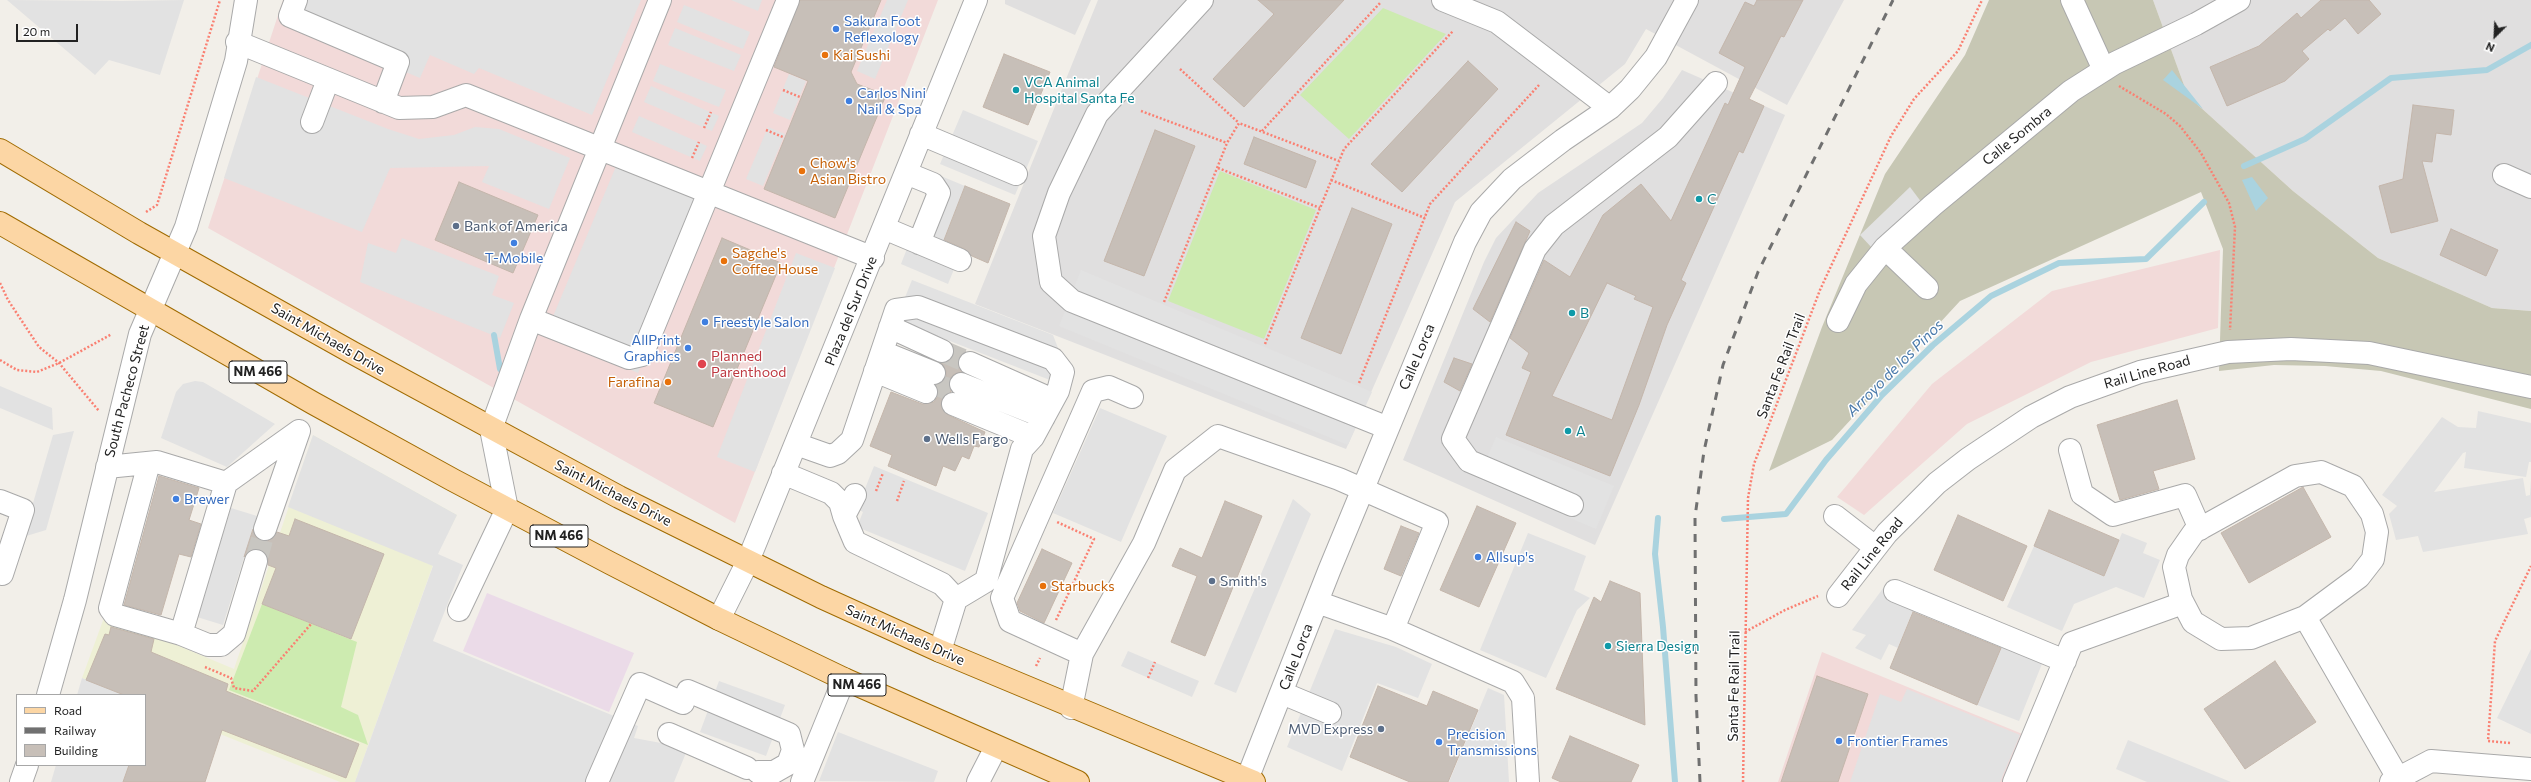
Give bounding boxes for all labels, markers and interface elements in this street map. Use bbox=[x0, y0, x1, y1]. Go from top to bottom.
place label: Sakura Foot Reflexology bbox=[844, 13, 920, 46]
scale bar bbox=[18, 16, 80, 42]
north arrow bbox=[2475, 16, 2515, 56]
text: 20 m bbox=[23, 24, 50, 38]
marker: Sakura Foot Reflexology bbox=[831, 24, 841, 34]
text: N bbox=[2484, 40, 2496, 55]
place label: Kai Sushi bbox=[833, 47, 890, 63]
marker: Kai Sushi bbox=[820, 50, 830, 60]
place label: VCA Animal Hospital Santa Fe bbox=[1024, 74, 1135, 106]
place label: Carlos Nini Nail & Spa bbox=[857, 85, 926, 118]
marker: VCA Animal Hospital Santa Fe bbox=[1011, 85, 1021, 95]
marker: Carlos Nini Nail & Spa bbox=[844, 96, 854, 106]
street label: Calle Sombra bbox=[1979, 103, 2055, 169]
place label: Chow's Asian Bistro bbox=[810, 155, 886, 188]
marker: Chow's Asian Bistro bbox=[797, 166, 807, 176]
place label: C bbox=[1707, 191, 1717, 207]
marker: C bbox=[1694, 194, 1704, 204]
place label: Bank of America bbox=[464, 218, 568, 234]
marker: Bank of America bbox=[451, 221, 461, 231]
marker: T-Mobile bbox=[509, 238, 519, 248]
place label: Sagche's Coffee House bbox=[732, 245, 818, 278]
place label: T-Mobile bbox=[485, 250, 543, 266]
street label: Plaza del Sur Drive bbox=[821, 254, 881, 368]
marker: Sagche's Coffee House bbox=[719, 256, 729, 266]
street label: Saint Michaels Drive bbox=[268, 300, 388, 378]
place label: B bbox=[1580, 305, 1589, 321]
marker: B bbox=[1567, 308, 1577, 318]
street label: Santa Fe Rail Trail bbox=[1753, 311, 1809, 421]
place label: Freestyle Salon bbox=[713, 314, 809, 330]
water label: Arroyo de los Pinos bbox=[1843, 316, 1947, 420]
marker: Freestyle Salon bbox=[700, 317, 710, 327]
street label: Calle Lorca bbox=[1396, 321, 1438, 393]
street label: South Pacheco Street bbox=[101, 323, 153, 459]
place label: AllPrint Graphics bbox=[624, 332, 680, 364]
marker: AllPrint Graphics bbox=[683, 343, 693, 353]
place label: Planned Parenthood bbox=[711, 348, 786, 380]
street label: Rail Line Road bbox=[2102, 352, 2192, 392]
marker: Planned Parenthood bbox=[696, 358, 708, 370]
road number: NM 466 bbox=[229, 361, 287, 383]
place label: Farafina bbox=[608, 374, 660, 390]
marker: Farafina bbox=[663, 377, 673, 387]
place label: A bbox=[1576, 423, 1586, 439]
marker: A bbox=[1563, 426, 1573, 436]
place label: Wells Fargo bbox=[935, 431, 1008, 447]
marker: Wells Fargo bbox=[922, 434, 932, 444]
street label: Saint Michaels Drive bbox=[552, 456, 674, 530]
place label: Brewer bbox=[184, 491, 230, 507]
marker: Brewer bbox=[171, 494, 181, 504]
street label: Rail Line Road bbox=[1838, 514, 1906, 594]
road number: NM 466 bbox=[530, 525, 588, 547]
place label: Allsup's bbox=[1486, 549, 1534, 565]
marker: Allsup's bbox=[1473, 552, 1483, 562]
place label: Smith's bbox=[1220, 573, 1267, 589]
marker: Smith's bbox=[1207, 576, 1217, 586]
place label: Starbucks bbox=[1051, 578, 1115, 594]
marker: Starbucks bbox=[1038, 581, 1048, 591]
street label: Saint Michaels Drive bbox=[843, 601, 967, 669]
street label: Calle Lorca bbox=[1276, 621, 1316, 693]
street label: Santa Fe Rail Trail bbox=[1725, 630, 1743, 742]
place label: Sierra Design bbox=[1616, 638, 1700, 654]
marker: Sierra Design bbox=[1603, 641, 1613, 651]
road number: NM 466 bbox=[828, 674, 886, 696]
legend bbox=[16, 694, 146, 766]
text: Road bbox=[54, 703, 82, 717]
place label: MVD Express bbox=[1288, 721, 1373, 737]
text: Railway bbox=[54, 723, 96, 737]
marker: MVD Express bbox=[1376, 724, 1386, 734]
place label: Precision Transmissions bbox=[1447, 726, 1537, 758]
place label: Frontier Frames bbox=[1847, 733, 1948, 749]
marker: Frontier Frames bbox=[1834, 736, 1844, 746]
marker: Precision Transmissions bbox=[1434, 737, 1444, 747]
text: Building bbox=[54, 743, 98, 757]

